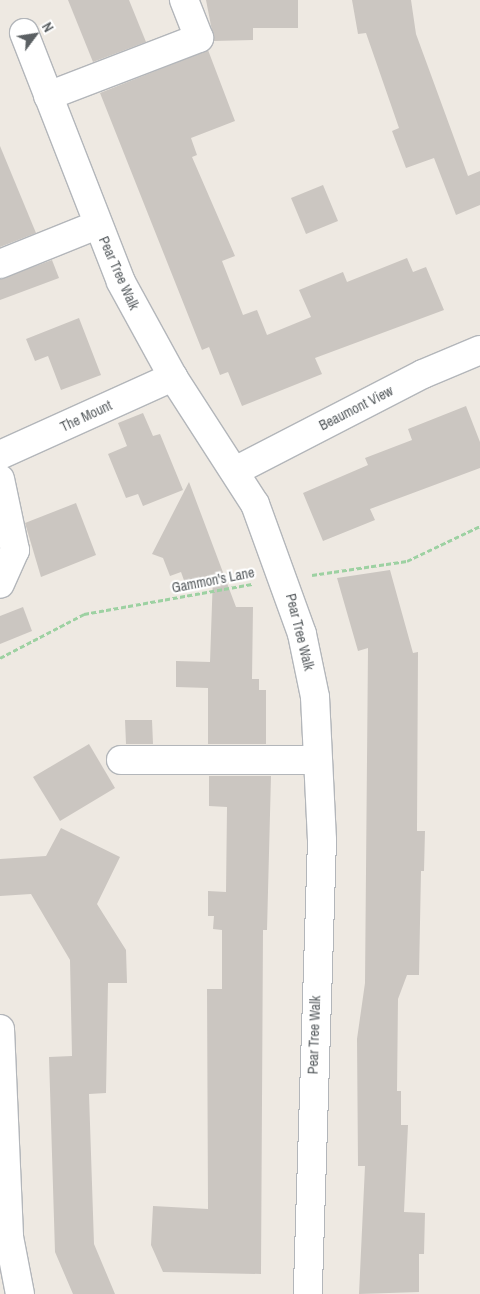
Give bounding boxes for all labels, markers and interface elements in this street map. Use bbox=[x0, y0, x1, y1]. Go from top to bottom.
north arrow bbox=[10, 10, 60, 60]
text: N bbox=[38, 19, 58, 35]
street label: Pear Tree Walk bbox=[95, 234, 143, 312]
street label: Beaumont View bbox=[316, 382, 396, 434]
street label: The Mount bbox=[58, 397, 114, 435]
street label: Gammon's Lane bbox=[170, 564, 256, 596]
street label: Pear Tree Walk bbox=[282, 592, 318, 672]
street label: Pear Tree Walk bbox=[304, 995, 324, 1075]

